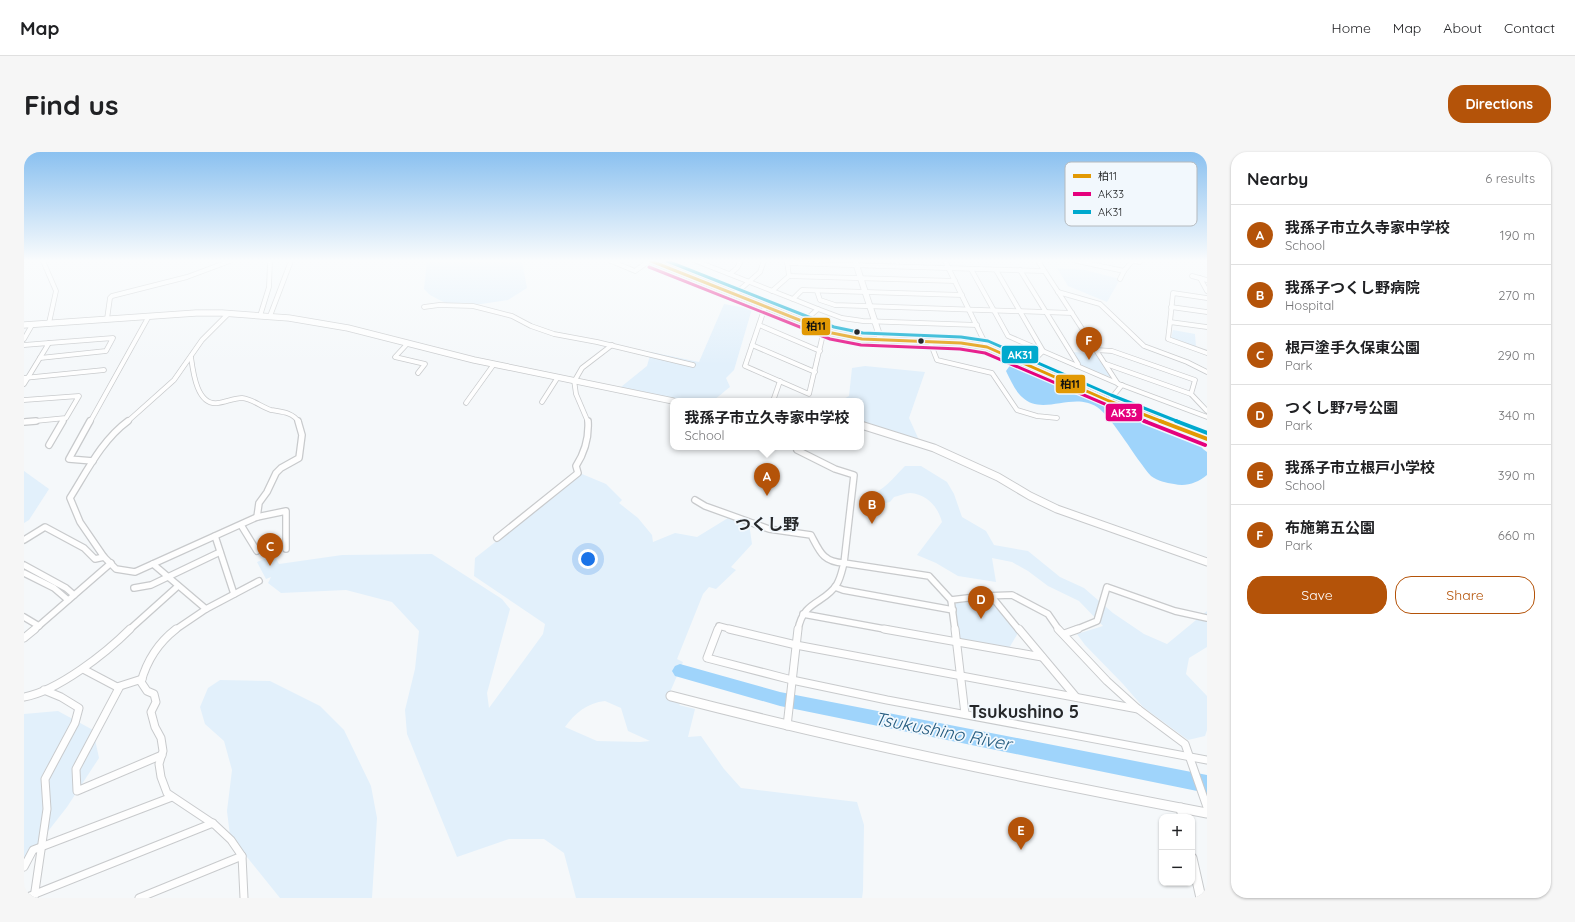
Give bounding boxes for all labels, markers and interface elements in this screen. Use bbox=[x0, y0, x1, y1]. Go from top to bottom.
text: Map bbox=[20, 16, 59, 40]
text: Home bbox=[1332, 19, 1371, 37]
text: Map bbox=[1393, 19, 1421, 37]
text: About bbox=[1443, 19, 1482, 37]
text: Contact bbox=[1504, 19, 1555, 37]
button: Directions bbox=[1448, 85, 1551, 123]
text: Find us bbox=[24, 87, 118, 122]
legend bbox=[1065, 162, 1197, 226]
text: Nearby bbox=[1247, 168, 1308, 189]
text: 柏11 bbox=[1098, 169, 1117, 183]
text: 6 results bbox=[1485, 170, 1535, 186]
text: AK33 bbox=[1098, 187, 1124, 201]
text: AK31 bbox=[1098, 205, 1122, 219]
text: 我孫子市立久寺家中学校 bbox=[1285, 218, 1450, 237]
text: A bbox=[1256, 227, 1264, 243]
text: 190 m bbox=[1500, 227, 1535, 243]
text: School bbox=[1285, 237, 1325, 253]
text: 我孫子つくし野病院 bbox=[1285, 278, 1420, 297]
text: B bbox=[1256, 287, 1264, 303]
text: 270 m bbox=[1498, 287, 1535, 303]
text: Hospital bbox=[1285, 297, 1334, 313]
line badge: 柏11 bbox=[801, 317, 831, 336]
text: 柏11 bbox=[806, 319, 826, 333]
unlabelled marker bbox=[852, 327, 862, 337]
pin: F bbox=[1076, 327, 1102, 360]
unlabelled marker bbox=[916, 336, 926, 346]
text: 根戸塗手久保東公園 bbox=[1285, 338, 1420, 357]
line badge: AK31 bbox=[1001, 345, 1039, 364]
text: C bbox=[1256, 347, 1264, 363]
text: 290 m bbox=[1497, 347, 1535, 363]
text: AK31 bbox=[1008, 348, 1032, 362]
text: Park bbox=[1285, 357, 1313, 373]
line badge: 柏11 bbox=[1055, 374, 1086, 394]
text: 柏11 bbox=[1060, 377, 1080, 391]
popup bbox=[670, 398, 864, 450]
text: つくし野7号公園 bbox=[1285, 398, 1398, 417]
line badge: AK33 bbox=[1105, 403, 1143, 422]
text: AK33 bbox=[1111, 406, 1137, 420]
text: D bbox=[1255, 407, 1265, 423]
text: 340 m bbox=[1498, 407, 1535, 423]
text: 我孫子市立久寺家中学校 bbox=[684, 408, 850, 427]
text: Park bbox=[1285, 417, 1313, 433]
text: School bbox=[684, 427, 725, 443]
text: 我孫子市立根戸小学校 bbox=[1285, 458, 1435, 477]
pin: A bbox=[754, 463, 780, 496]
text: E bbox=[1256, 467, 1264, 483]
text: 390 m bbox=[1498, 467, 1535, 483]
text: School bbox=[1285, 477, 1325, 493]
pin: B bbox=[859, 491, 885, 524]
district label: つくし野 bbox=[735, 514, 799, 534]
text: 布施第五公園 bbox=[1285, 518, 1375, 537]
text: F bbox=[1256, 527, 1264, 543]
text: 660 m bbox=[1498, 527, 1535, 543]
pin: C bbox=[257, 533, 283, 566]
text: Park bbox=[1285, 537, 1313, 553]
your location bbox=[578, 549, 598, 569]
button: Save bbox=[1247, 576, 1387, 614]
button: Share bbox=[1395, 576, 1535, 614]
pin: D bbox=[968, 586, 994, 619]
district label: Tsukushino 5 bbox=[969, 700, 1079, 723]
water label: Tsukushino River bbox=[873, 707, 1015, 756]
map controls bbox=[1159, 814, 1195, 886]
button: + bbox=[1159, 814, 1195, 850]
pin: E bbox=[1008, 817, 1034, 850]
button: − bbox=[1159, 850, 1195, 886]

